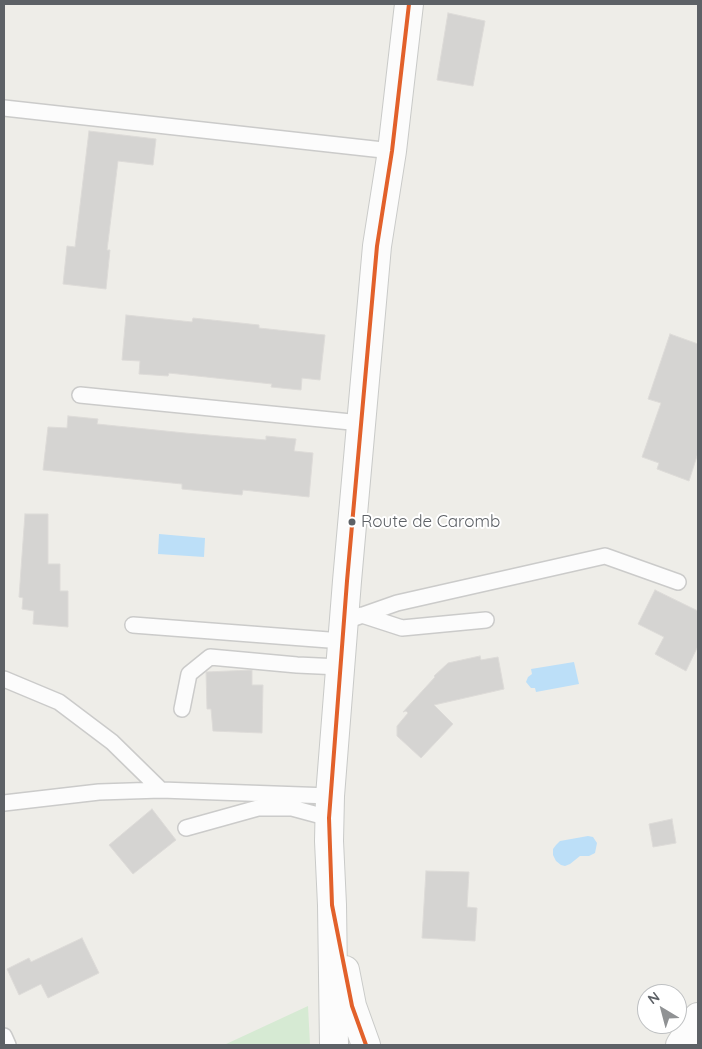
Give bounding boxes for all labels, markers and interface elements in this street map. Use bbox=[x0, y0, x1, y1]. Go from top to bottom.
place label: Route de Caromb bbox=[361, 512, 500, 532]
marker: Route de Caromb bbox=[347, 517, 357, 527]
north arrow bbox=[637, 984, 687, 1034]
text: N bbox=[644, 988, 663, 1008]

